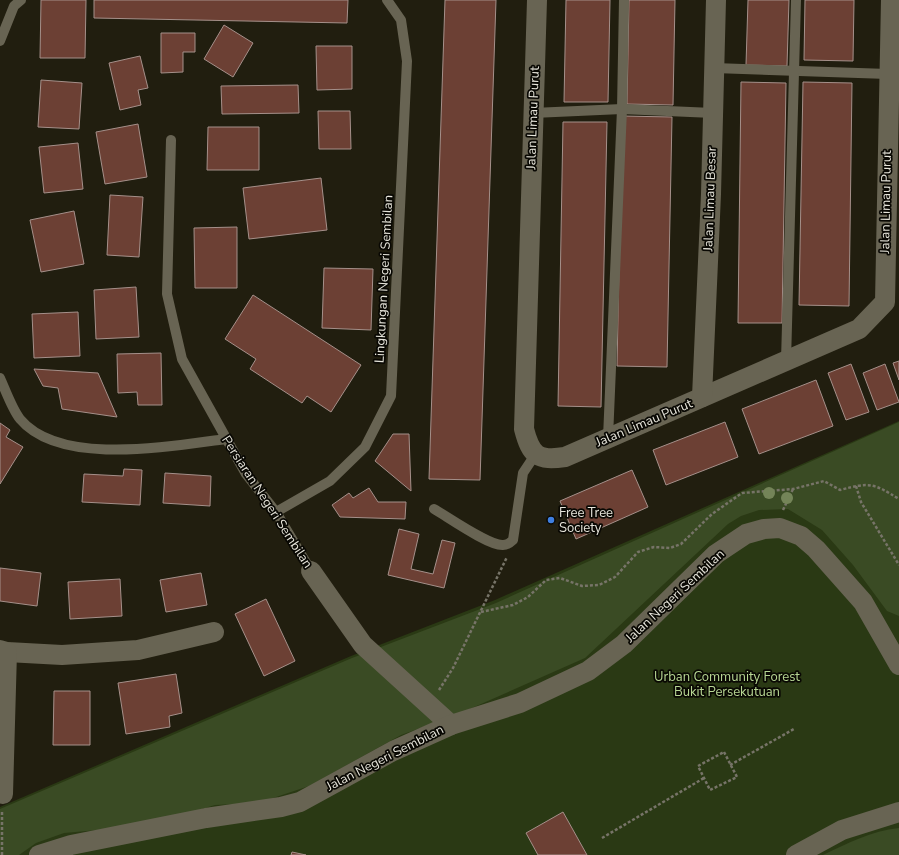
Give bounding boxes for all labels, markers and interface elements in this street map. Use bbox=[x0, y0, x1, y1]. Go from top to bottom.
street label: Jalan Limau Purut bbox=[522, 66, 544, 171]
street label: Jalan Limau Besar bbox=[699, 146, 721, 253]
street label: Jalan Limau Purut bbox=[876, 150, 896, 255]
street label: Lingkungan Negeri Sembilan bbox=[371, 194, 397, 364]
street label: Jalan Limau Purut bbox=[592, 394, 695, 452]
street label: Persiaran Negeri Sembilan bbox=[217, 432, 317, 572]
place label: Free Tree Society bbox=[559, 504, 613, 537]
marker: Free Tree Society bbox=[546, 515, 556, 525]
street label: Jalan Negeri Sembilan bbox=[621, 545, 728, 647]
park label: Urban Community Forest Bukit Persekutuan bbox=[654, 668, 800, 701]
street label: Jalan Negeri Sembilan bbox=[322, 721, 447, 796]

